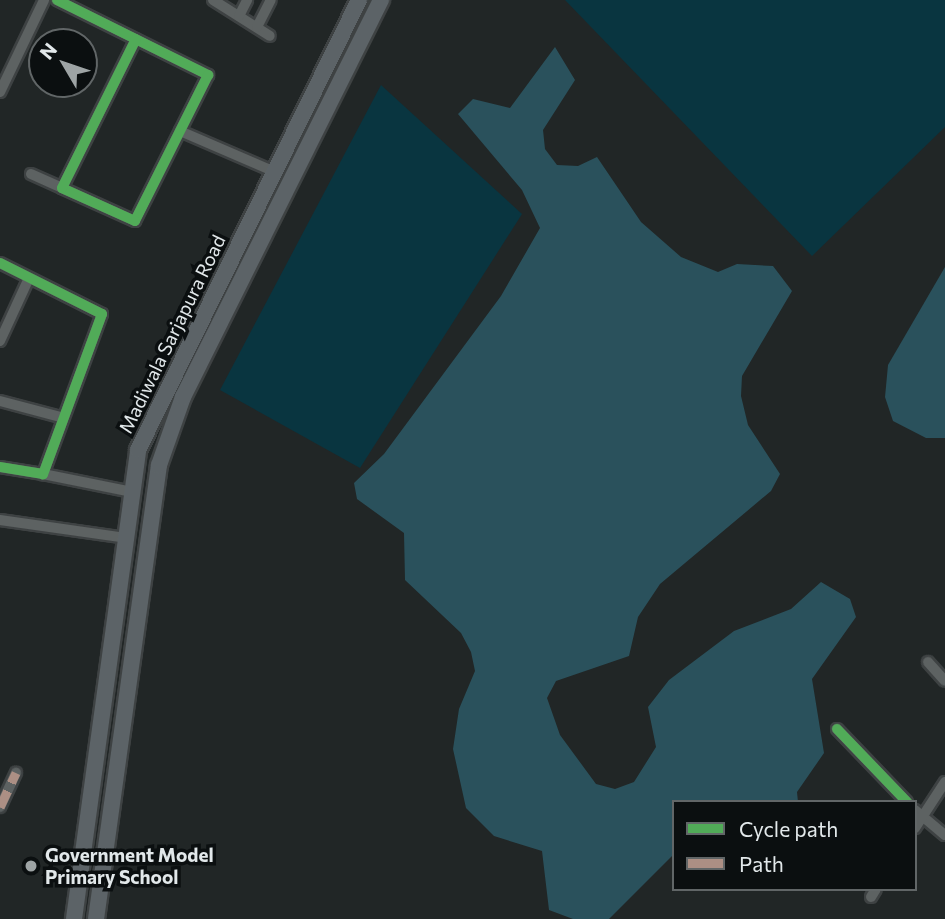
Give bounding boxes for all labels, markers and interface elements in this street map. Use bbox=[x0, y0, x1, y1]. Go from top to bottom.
north arrow bbox=[28, 28, 98, 98]
text: N bbox=[34, 38, 61, 64]
street label: Madiwala Sarjapura Road bbox=[114, 231, 230, 437]
legend bbox=[672, 800, 917, 891]
text: Cycle path bbox=[739, 816, 838, 841]
place label: Government Model Primary School bbox=[45, 844, 214, 888]
text: Path bbox=[739, 851, 784, 876]
marker: Government Model Primary School bbox=[23, 858, 39, 874]

